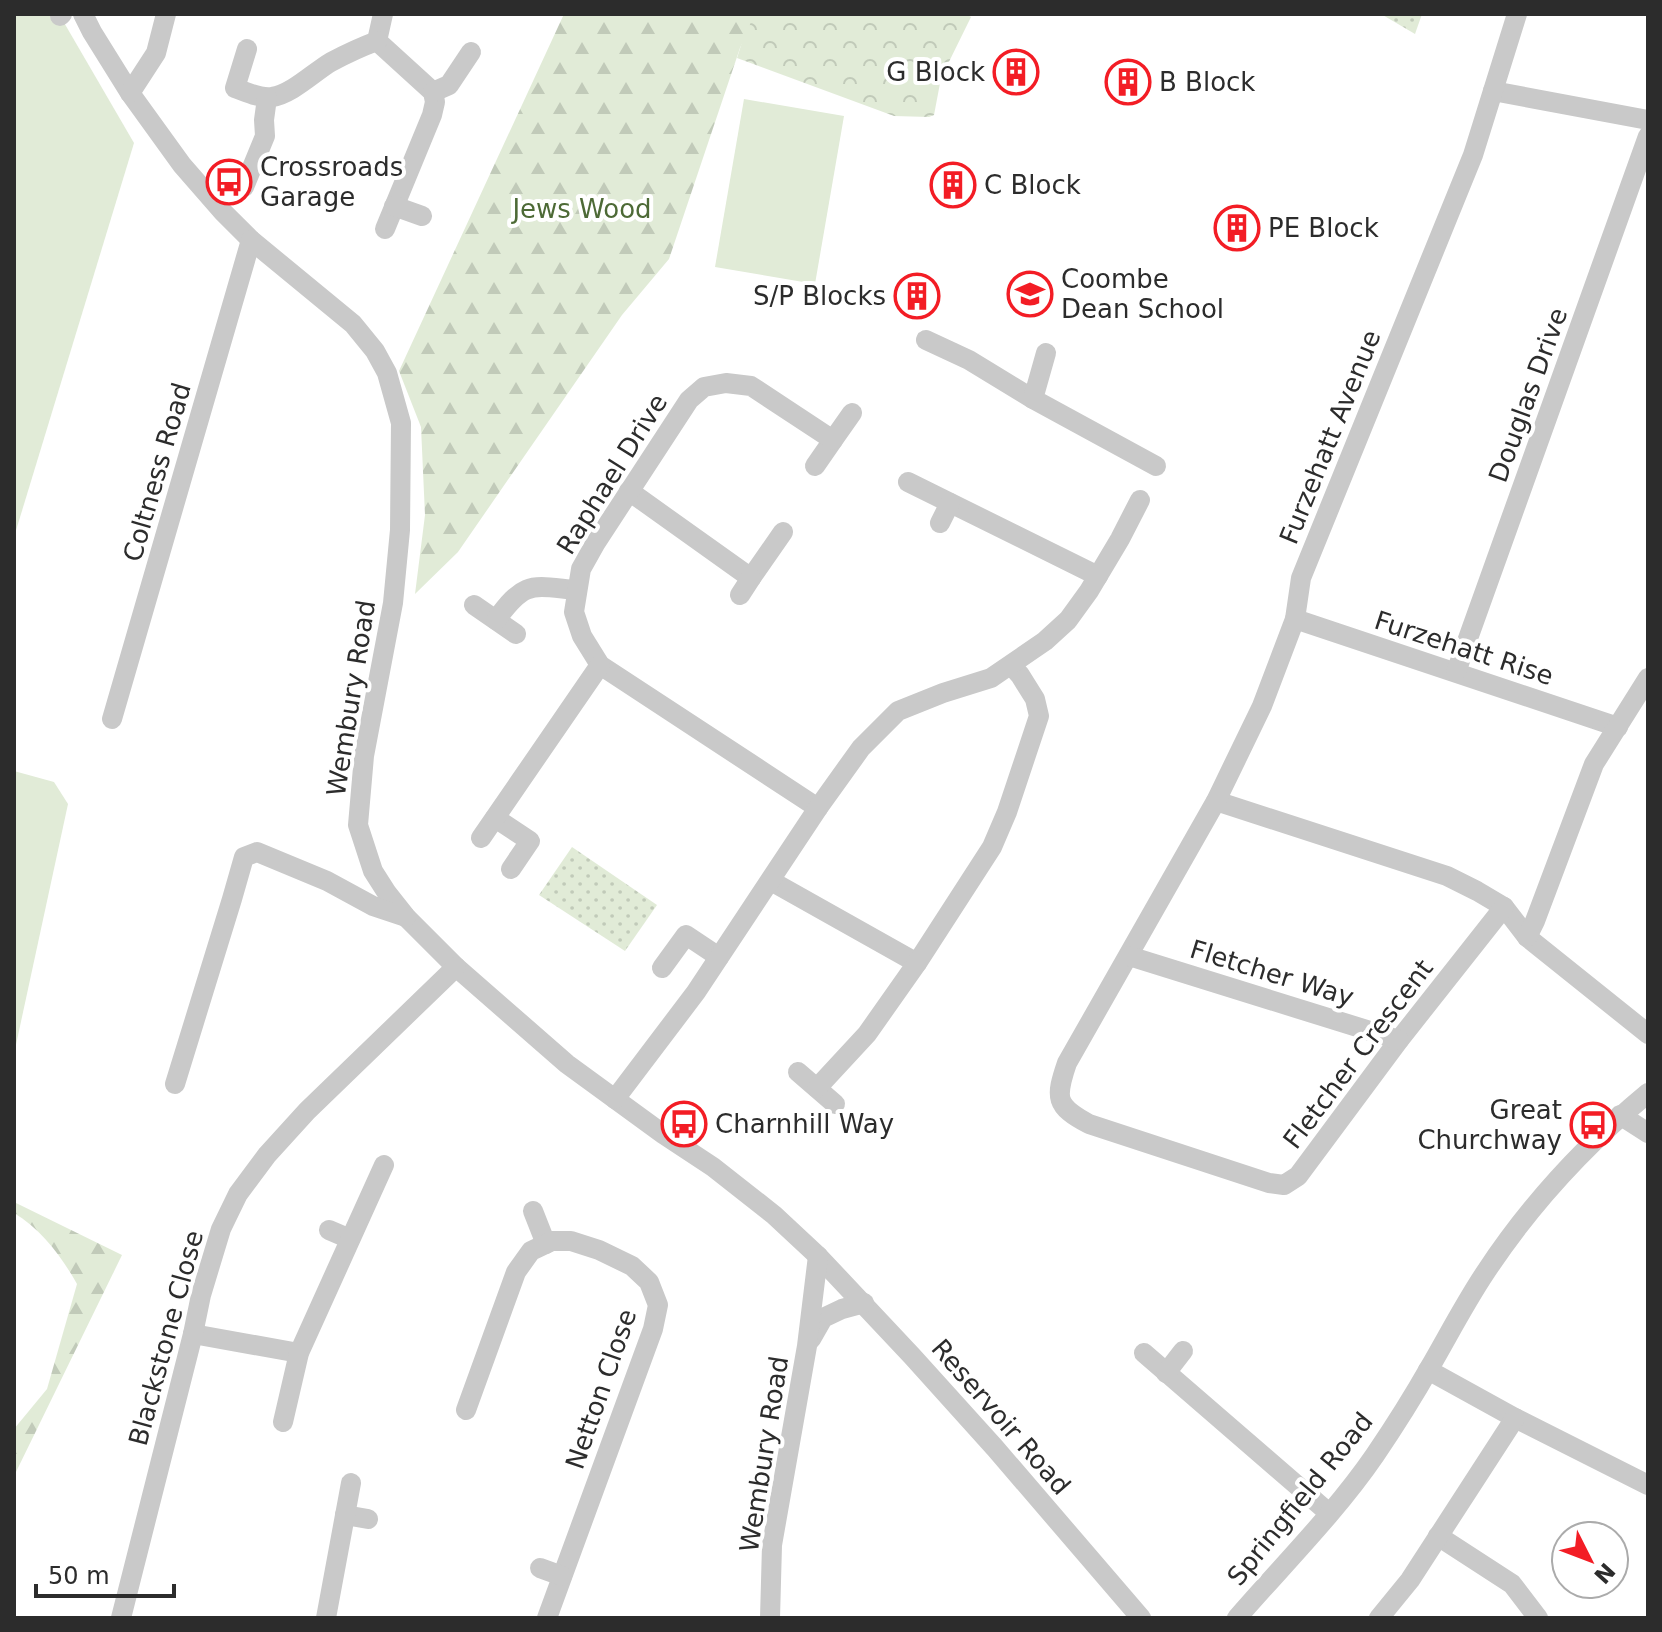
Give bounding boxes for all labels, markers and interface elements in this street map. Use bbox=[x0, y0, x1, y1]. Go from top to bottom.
building icon: G Block bbox=[992, 48, 1040, 96]
place label: G Block bbox=[886, 57, 985, 87]
building icon: B Block bbox=[1104, 58, 1152, 106]
place label: B Block bbox=[1159, 67, 1255, 97]
place label: Crossroads Garage bbox=[260, 152, 403, 212]
bus stop icon: Crossroads Garage bbox=[205, 158, 253, 206]
building icon: C Block bbox=[929, 161, 977, 209]
place label: C Block bbox=[984, 170, 1081, 200]
park label: Jews Wood bbox=[510, 194, 652, 224]
building icon: PE Block bbox=[1213, 204, 1261, 252]
place label: PE Block bbox=[1268, 213, 1379, 243]
place label: Coombe Dean School bbox=[1061, 264, 1224, 324]
school or university icon: Coombe Dean School bbox=[1006, 270, 1054, 318]
building icon: S/P Blocks bbox=[893, 272, 941, 320]
place label: S/P Blocks bbox=[753, 281, 886, 311]
street label: Douglas Drive bbox=[1483, 304, 1573, 486]
street label: Furzehatt Avenue bbox=[1273, 326, 1387, 548]
street label: Coltness Road bbox=[117, 379, 197, 565]
street label: Raphael Drive bbox=[551, 388, 673, 560]
street label: Wembury Road bbox=[321, 598, 381, 798]
street label: Furzehatt Rise bbox=[1371, 605, 1557, 691]
street label: Fletcher Way bbox=[1187, 934, 1357, 1012]
street label: Fletcher Crescent bbox=[1277, 954, 1439, 1154]
place label: Great Churchway bbox=[1417, 1095, 1562, 1155]
bus stop icon: Charnhill Way bbox=[660, 1100, 708, 1148]
bus stop icon: Great Churchway bbox=[1569, 1101, 1617, 1149]
place label: Charnhill Way bbox=[715, 1109, 894, 1139]
street label: Blackstone Close bbox=[123, 1227, 209, 1449]
street label: Netton Close bbox=[560, 1305, 642, 1473]
street label: Reservoir Road bbox=[925, 1333, 1077, 1501]
street label: Wembury Road bbox=[734, 1354, 794, 1554]
street label: Springfield Road bbox=[1221, 1407, 1379, 1591]
north arrow bbox=[1550, 1520, 1630, 1600]
scale bar bbox=[36, 1548, 174, 1598]
text: N bbox=[1589, 1558, 1620, 1588]
text: 50 m bbox=[48, 1562, 110, 1590]

